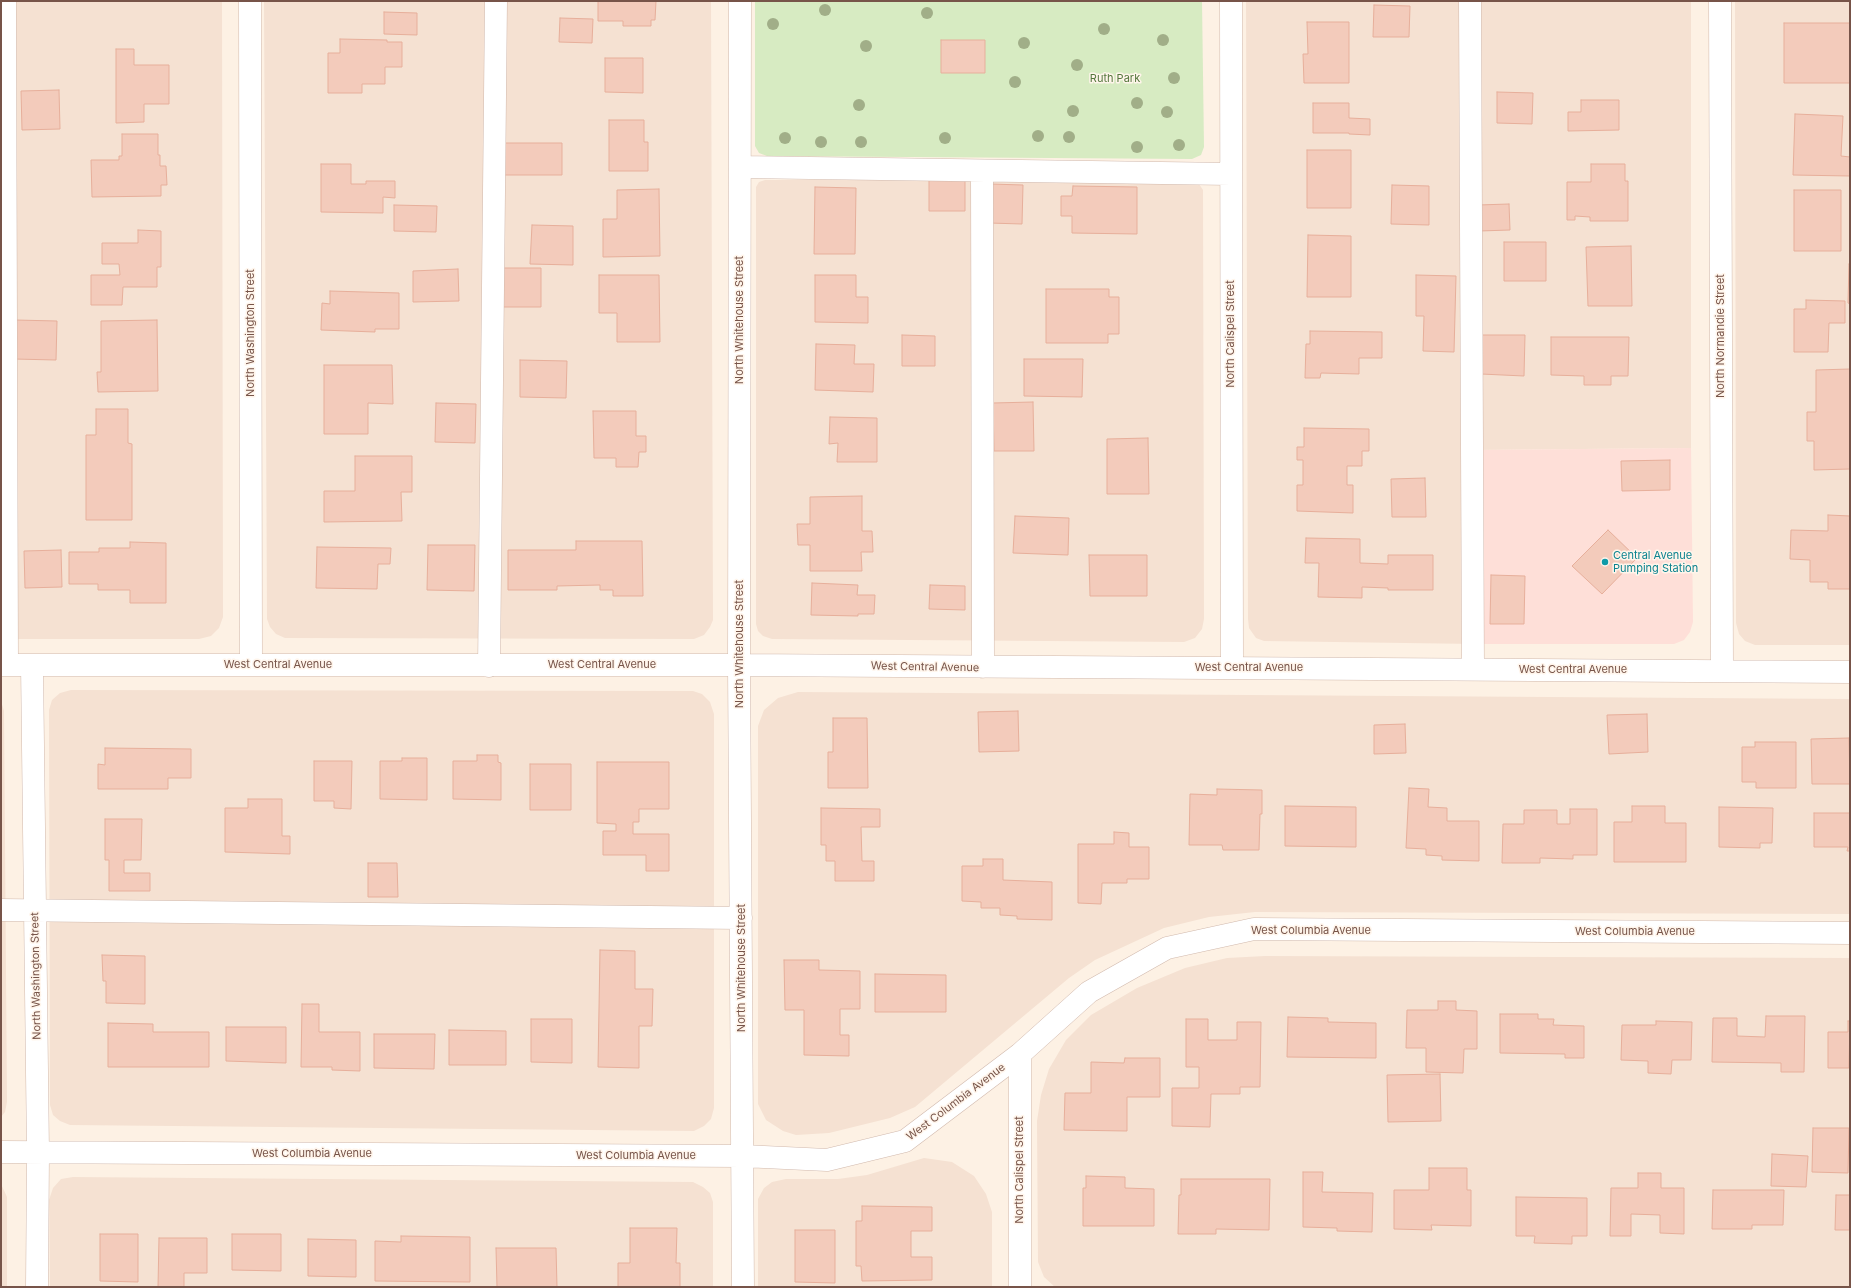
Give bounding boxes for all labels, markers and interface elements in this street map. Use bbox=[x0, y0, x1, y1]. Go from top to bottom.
park label: Ruth Park bbox=[1090, 72, 1140, 86]
street label: North Whitehouse Street bbox=[733, 256, 747, 384]
street label: North Washington Street bbox=[244, 269, 258, 397]
street label: North Normandie Street bbox=[1714, 274, 1728, 398]
street label: North Calispel Street bbox=[1224, 280, 1238, 388]
place label: Central Avenue Pumping Station bbox=[1613, 549, 1698, 575]
marker: Central Avenue Pumping Station bbox=[1600, 557, 1610, 567]
street label: North Whitehouse Street bbox=[733, 580, 747, 708]
street label: West Central Avenue bbox=[224, 658, 332, 672]
street label: West Central Avenue bbox=[548, 658, 656, 672]
street label: West Central Avenue bbox=[871, 659, 979, 675]
street label: West Central Avenue bbox=[1195, 661, 1303, 675]
street label: West Central Avenue bbox=[1519, 663, 1627, 677]
street label: North Whitehouse Street bbox=[735, 904, 749, 1032]
street label: North Washington Street bbox=[28, 912, 44, 1040]
street label: West Columbia Avenue bbox=[1251, 924, 1371, 938]
street label: West Columbia Avenue bbox=[1575, 925, 1695, 939]
street label: West Columbia Avenue bbox=[904, 1061, 1008, 1143]
street label: North Calispel Street bbox=[1013, 1116, 1027, 1224]
street label: West Columbia Avenue bbox=[252, 1147, 372, 1161]
street label: West Columbia Avenue bbox=[576, 1149, 696, 1163]

